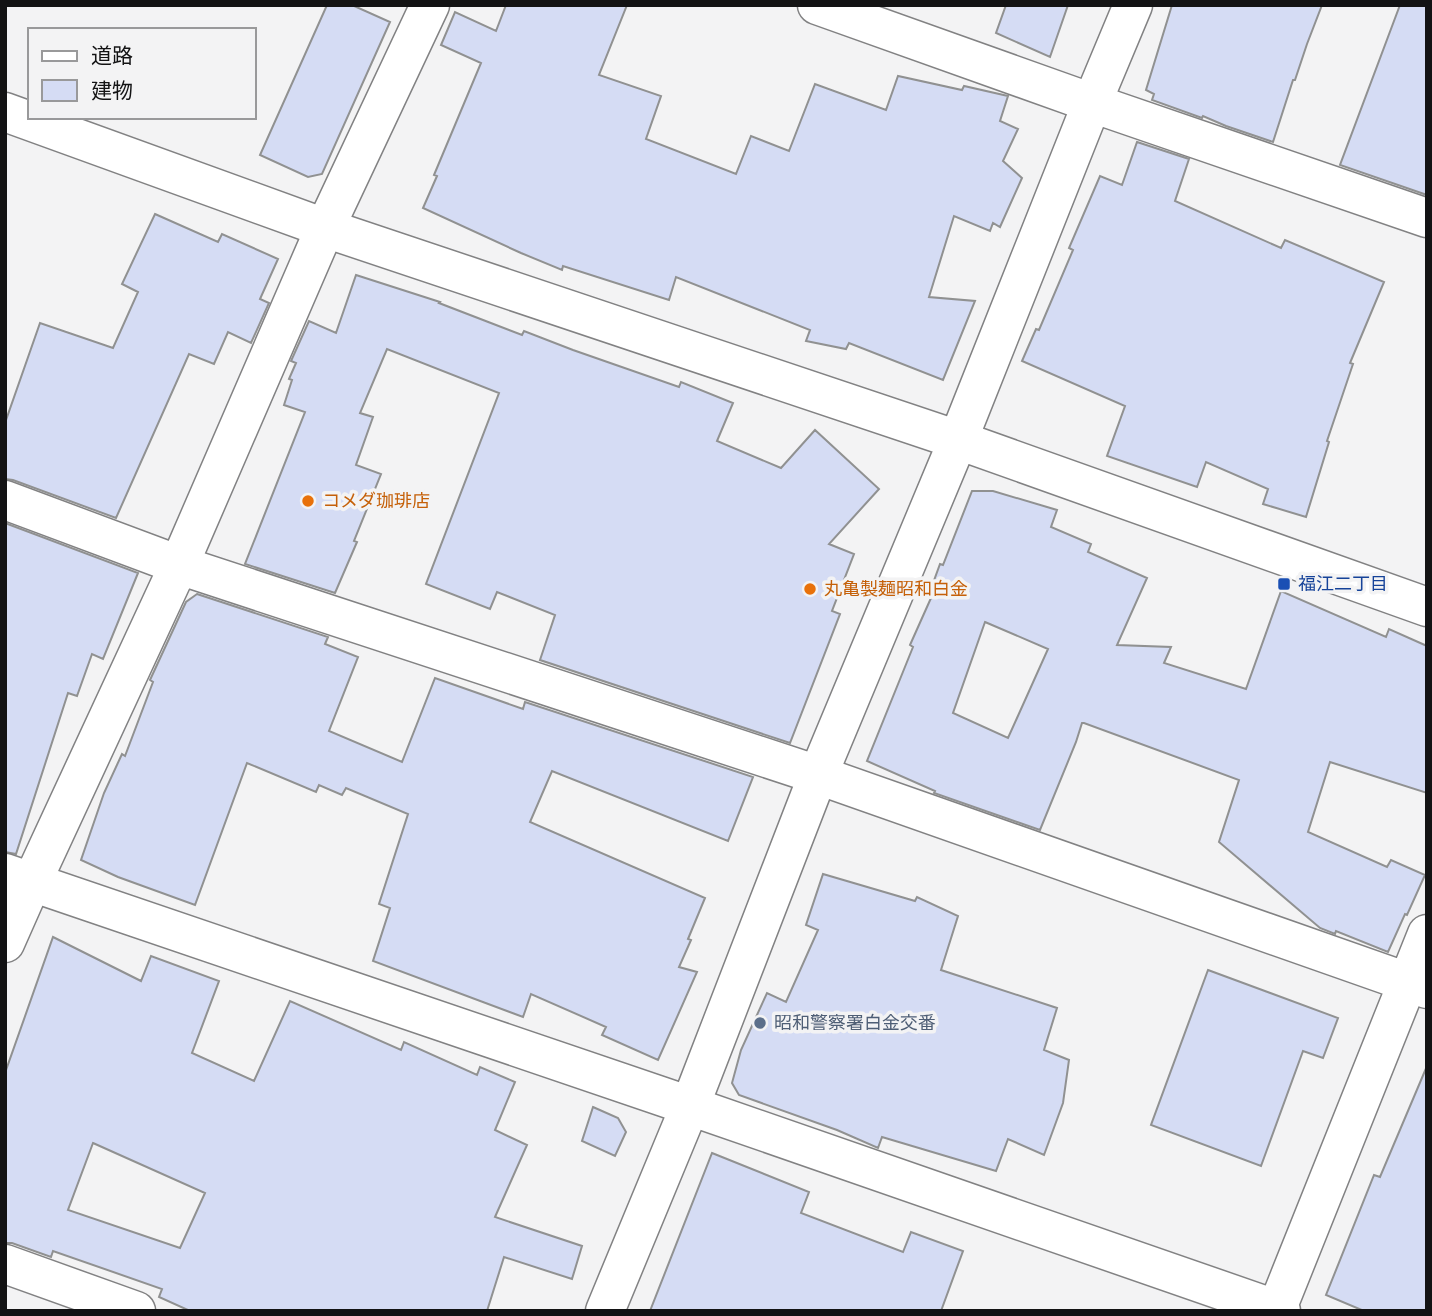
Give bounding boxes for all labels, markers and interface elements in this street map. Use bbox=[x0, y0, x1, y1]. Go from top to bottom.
legend bbox=[28, 28, 256, 119]
text: 道路 bbox=[91, 43, 133, 68]
text: 建物 bbox=[91, 78, 133, 103]
place label: コメダ珈琲店 bbox=[322, 490, 430, 512]
marker: コメダ珈琲店 bbox=[300, 493, 316, 509]
place label: 福江二丁目 bbox=[1298, 573, 1388, 595]
marker: 福江二丁目 bbox=[1276, 576, 1292, 592]
place label: 丸亀製麺昭和白金 bbox=[824, 578, 968, 600]
marker: 丸亀製麺昭和白金 bbox=[802, 581, 818, 597]
place label: 昭和警察署白金交番 bbox=[774, 1012, 936, 1034]
marker: 昭和警察署白金交番 bbox=[752, 1015, 768, 1031]

